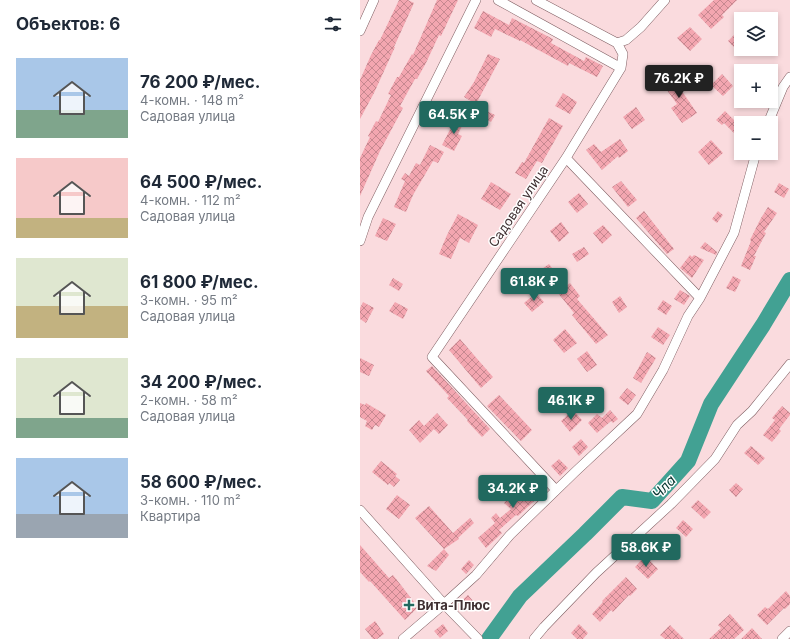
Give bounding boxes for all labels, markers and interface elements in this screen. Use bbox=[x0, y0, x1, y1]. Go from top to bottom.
map controls bbox=[734, 12, 778, 160]
button: layers bbox=[734, 12, 778, 56]
icon: filters bbox=[322, 13, 344, 35]
text: Объектов: 6 bbox=[16, 14, 120, 34]
button: + bbox=[734, 64, 778, 108]
pin: 76.2K ₽ bbox=[642, 65, 716, 99]
text: 76.2K ₽ bbox=[654, 70, 704, 86]
text: 76 200 ₽/мес. bbox=[140, 72, 261, 92]
icon: home bbox=[48, 74, 96, 122]
text: 4-комн. · 148 m² bbox=[140, 92, 244, 108]
pin: 64.5K ₽ bbox=[417, 101, 491, 135]
text: 64.5K ₽ bbox=[428, 106, 480, 122]
text: Садовая улица bbox=[140, 108, 235, 124]
button: − bbox=[734, 116, 778, 160]
street label: Садовая улица bbox=[485, 162, 551, 250]
text: 64 500 ₽/мес. bbox=[140, 172, 263, 192]
icon: home bbox=[48, 174, 96, 222]
text: 4-комн. · 112 m² bbox=[140, 192, 241, 208]
text: Садовая улица bbox=[140, 208, 235, 224]
pin: 61.8K ₽ bbox=[497, 268, 571, 302]
text: 61 800 ₽/мес. bbox=[140, 272, 259, 292]
text: 61.8K ₽ bbox=[510, 273, 558, 289]
icon: home bbox=[48, 274, 96, 322]
text: 3-комн. · 95 m² bbox=[140, 292, 238, 308]
text: Садовая улица bbox=[140, 308, 235, 324]
text: 34 200 ₽/мес. bbox=[140, 372, 262, 392]
icon: home bbox=[48, 374, 96, 422]
pin: 46.1K ₽ bbox=[534, 387, 608, 421]
text: 2-комн. · 58 m² bbox=[140, 392, 238, 408]
text: 46.1K ₽ bbox=[547, 392, 595, 408]
text: Садовая улица bbox=[140, 408, 235, 424]
water label: Чла bbox=[648, 471, 679, 502]
text: 58 600 ₽/мес. bbox=[140, 472, 262, 492]
icon: home bbox=[48, 474, 96, 522]
pin: 34.2K ₽ bbox=[476, 475, 550, 509]
text: 34.2K ₽ bbox=[487, 480, 539, 496]
text: 3-комн. · 110 m² bbox=[140, 492, 241, 508]
text: Квартира bbox=[140, 508, 201, 524]
pin: 58.6K ₽ bbox=[609, 534, 683, 568]
text: 58.6K ₽ bbox=[621, 539, 671, 555]
place label: Вита-Плюс bbox=[417, 597, 491, 613]
marker: Вита-Плюс bbox=[404, 600, 414, 610]

